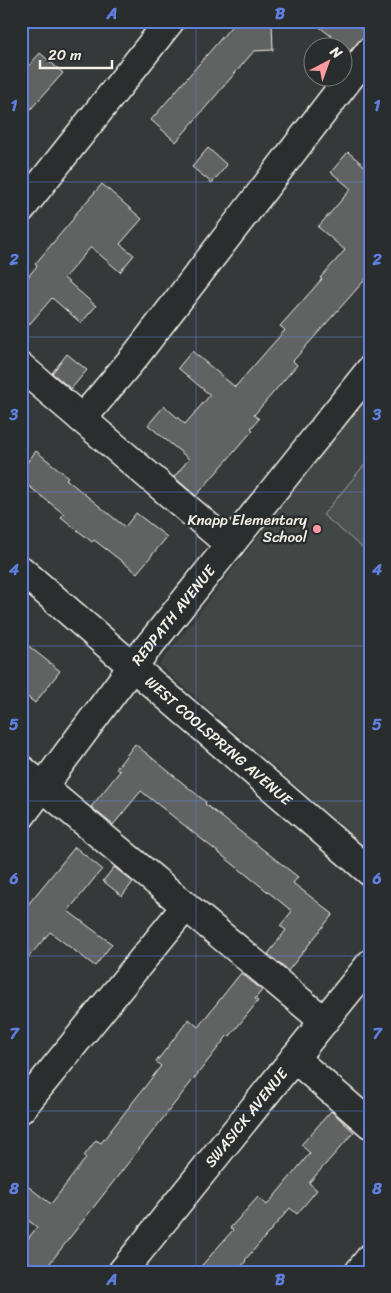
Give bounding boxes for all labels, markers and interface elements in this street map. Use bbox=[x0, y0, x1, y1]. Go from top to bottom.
text: A bbox=[106, 0, 117, 28]
text: B bbox=[275, 0, 286, 28]
scale bar bbox=[40, 38, 112, 70]
north arrow bbox=[304, 38, 354, 88]
text: N bbox=[324, 39, 348, 65]
text: 20 m bbox=[48, 42, 82, 68]
text: 1 bbox=[11, 91, 18, 120]
text: 1 bbox=[374, 91, 381, 120]
text: 2 bbox=[8, 245, 19, 274]
text: 2 bbox=[371, 245, 382, 274]
text: 3 bbox=[9, 400, 19, 429]
text: 3 bbox=[372, 400, 382, 429]
place label: Knapp Elementary School bbox=[187, 507, 308, 550]
marker: Knapp Elementary School bbox=[311, 523, 323, 535]
text: 4 bbox=[8, 555, 19, 584]
text: 4 bbox=[371, 555, 382, 584]
street label: REDPATH AVENUE bbox=[125, 558, 223, 672]
street label: WEST COOLSPRING AVENUE bbox=[139, 669, 299, 813]
text: 5 bbox=[9, 710, 19, 739]
text: 5 bbox=[372, 710, 382, 739]
text: 6 bbox=[8, 864, 19, 893]
text: 6 bbox=[371, 864, 382, 893]
text: 7 bbox=[9, 1019, 20, 1048]
text: 7 bbox=[372, 1019, 383, 1048]
street label: SWASICK AVENUE bbox=[198, 1061, 295, 1173]
text: 8 bbox=[8, 1174, 19, 1203]
text: 8 bbox=[371, 1174, 382, 1203]
text: A bbox=[106, 1265, 117, 1293]
text: B bbox=[275, 1265, 286, 1293]

